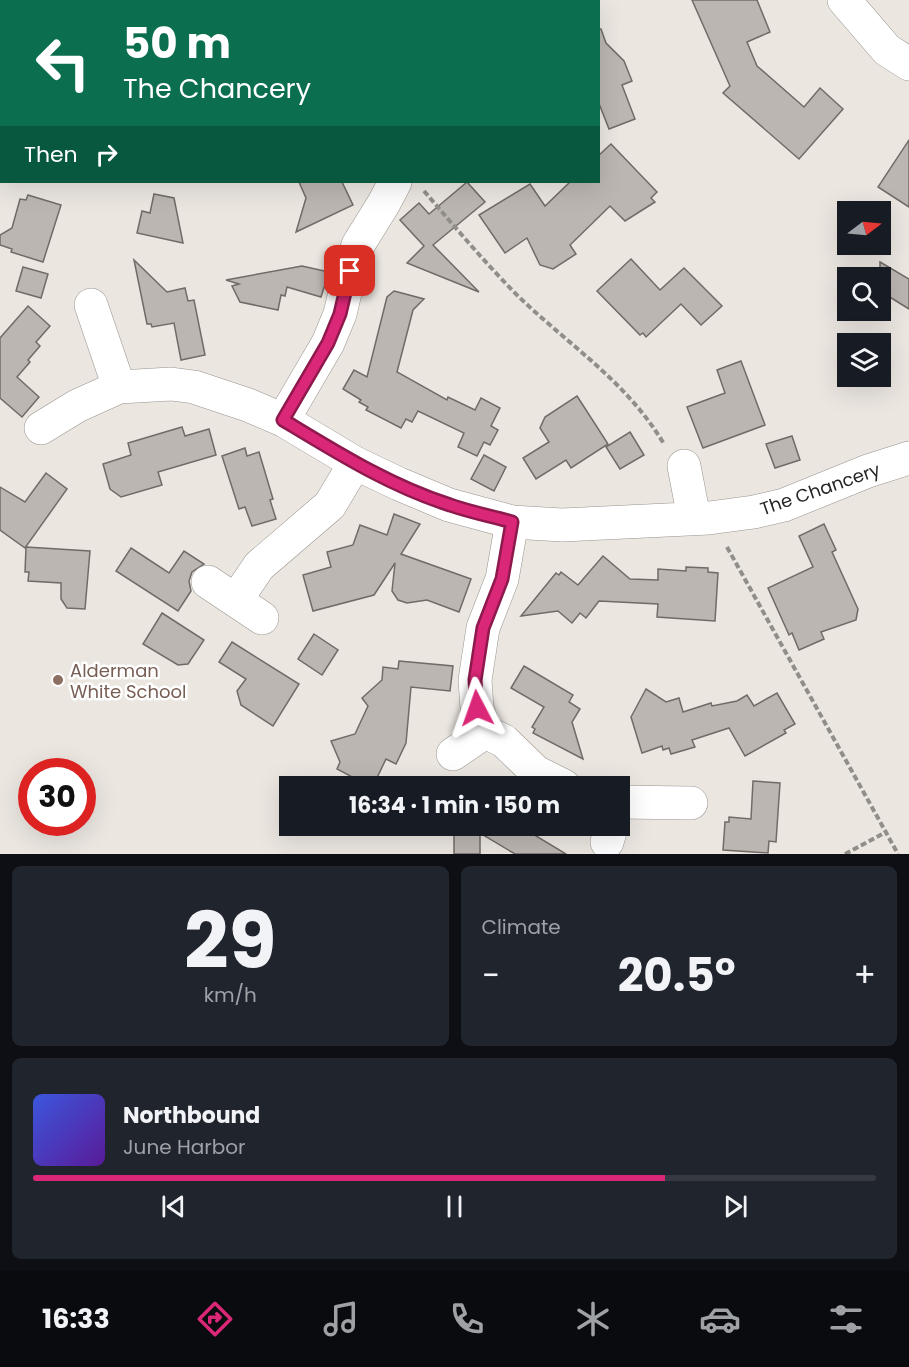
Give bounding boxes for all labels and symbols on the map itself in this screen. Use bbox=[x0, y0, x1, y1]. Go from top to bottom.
north arrow bbox=[837, 201, 891, 255]
pin bbox=[324, 245, 375, 296]
street label: The Chancery bbox=[757, 457, 883, 521]
place label: Alderman White School bbox=[70, 658, 187, 704]
marker: Alderman White School bbox=[51, 673, 65, 687]
position arrow bbox=[445, 676, 509, 740]
speed limit sign: 30 bbox=[18, 758, 96, 836]

